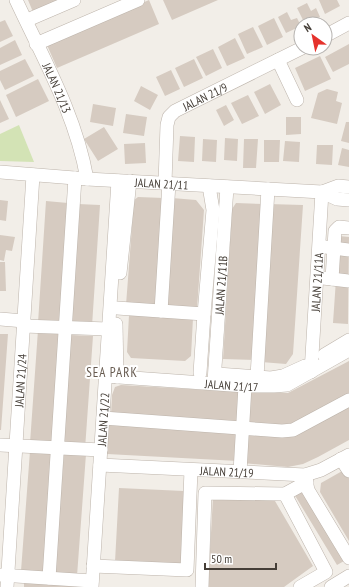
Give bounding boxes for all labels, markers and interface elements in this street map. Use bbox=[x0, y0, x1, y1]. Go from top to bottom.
north arrow bbox=[293, 16, 333, 56]
text: N bbox=[301, 20, 314, 35]
street label: JALAN 21/13 bbox=[39, 59, 75, 115]
street label: JALAN 21/9 bbox=[179, 79, 230, 114]
street label: JALAN 21/11 bbox=[133, 174, 189, 192]
street label: JALAN 21/11A bbox=[307, 252, 326, 313]
street label: JALAN 21/11B bbox=[211, 255, 230, 316]
street label: JALAN 21/24 bbox=[11, 353, 29, 409]
district label: SEA PARK bbox=[86, 364, 138, 381]
street label: JALAN 21/17 bbox=[203, 376, 258, 394]
street label: JALAN 21/22 bbox=[93, 392, 112, 448]
street label: JALAN 21/19 bbox=[199, 462, 254, 480]
scale bar bbox=[205, 545, 276, 571]
text: 50 m bbox=[211, 551, 232, 566]

